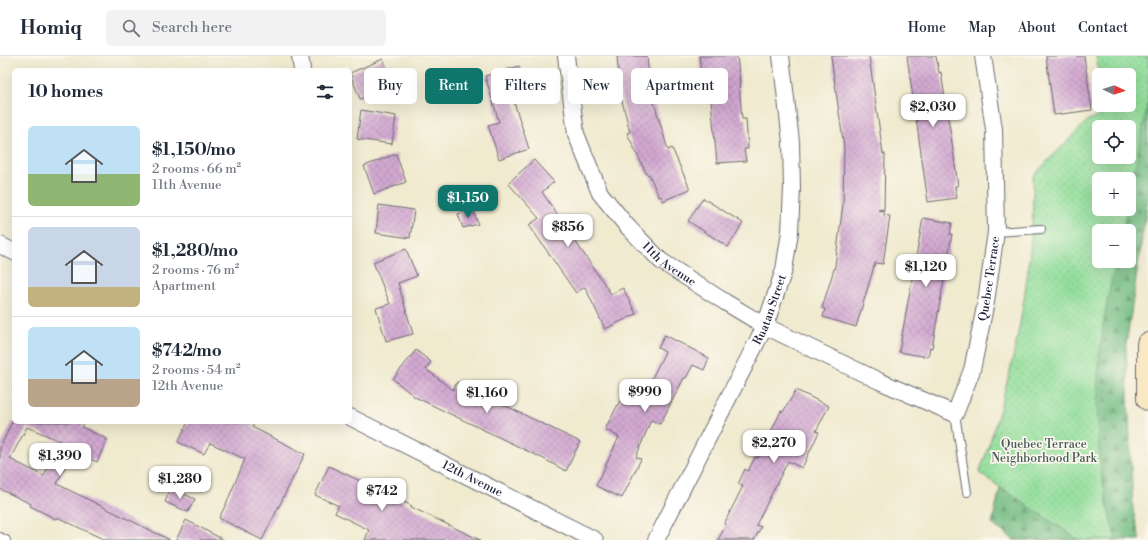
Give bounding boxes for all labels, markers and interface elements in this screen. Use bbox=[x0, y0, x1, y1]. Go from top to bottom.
search box bbox=[106, 10, 386, 46]
text: Homiq bbox=[20, 16, 82, 40]
icon: search bbox=[120, 17, 142, 39]
text: Search here bbox=[152, 18, 232, 37]
text: Home bbox=[908, 19, 946, 37]
text: Map bbox=[968, 19, 996, 37]
text: About bbox=[1018, 19, 1056, 37]
text: Contact bbox=[1078, 19, 1128, 37]
chip: Buy bbox=[364, 68, 417, 104]
chip: Rent bbox=[425, 68, 483, 104]
chip: Filters bbox=[491, 68, 560, 104]
chip: New bbox=[568, 68, 623, 104]
chip: Apartment bbox=[631, 68, 728, 104]
north arrow bbox=[1092, 68, 1136, 112]
map controls bbox=[1092, 68, 1136, 268]
text: 10 homes bbox=[28, 81, 103, 103]
icon: filters bbox=[314, 81, 336, 103]
pin: $2,030 bbox=[900, 94, 966, 128]
text: $2,030 bbox=[910, 99, 956, 115]
button: locate bbox=[1092, 120, 1136, 164]
text: $1,150/mo bbox=[152, 139, 236, 161]
icon: home bbox=[60, 142, 108, 190]
text: 2 rooms · 66 m² bbox=[152, 161, 241, 177]
button: + bbox=[1092, 172, 1136, 216]
text: 11th Avenue bbox=[152, 177, 222, 193]
pin: $1,150 bbox=[435, 185, 501, 219]
text: $1,150 bbox=[447, 190, 489, 206]
pin: $856 bbox=[544, 214, 592, 248]
text: $856 bbox=[552, 219, 584, 235]
button: − bbox=[1092, 224, 1136, 268]
street label: Quebec Terrace bbox=[975, 235, 1003, 323]
street label: 11th Avenue bbox=[639, 239, 699, 289]
text: $1,280/mo bbox=[152, 240, 238, 262]
icon: home bbox=[60, 243, 108, 291]
pin: $1,120 bbox=[893, 254, 959, 288]
text: $1,120 bbox=[905, 259, 947, 275]
text: 2 rooms · 76 m² bbox=[152, 262, 239, 278]
street label: Ruatan Street bbox=[749, 272, 790, 347]
text: Apartment bbox=[152, 278, 216, 294]
text: $742/mo bbox=[152, 340, 222, 362]
icon: home bbox=[60, 343, 108, 391]
text: 2 rooms · 54 m² bbox=[152, 362, 241, 378]
text: 12th Avenue bbox=[152, 378, 223, 394]
pin: $990 bbox=[621, 379, 669, 413]
pin: $1,160 bbox=[454, 380, 520, 414]
text: $990 bbox=[628, 384, 662, 400]
text: $1,160 bbox=[466, 385, 508, 401]
pin: $2,270 bbox=[741, 430, 807, 464]
text: $2,270 bbox=[752, 435, 796, 451]
park label: Quebec Terrace Neighborhood Park bbox=[991, 437, 1098, 466]
pin: $1,390 bbox=[27, 443, 93, 477]
text: $1,390 bbox=[38, 448, 82, 464]
street label: 12th Avenue bbox=[440, 457, 505, 500]
pin: $1,280 bbox=[147, 466, 213, 500]
text: $1,280 bbox=[158, 471, 202, 487]
pin: $742 bbox=[358, 478, 406, 512]
text: $742 bbox=[366, 483, 398, 499]

